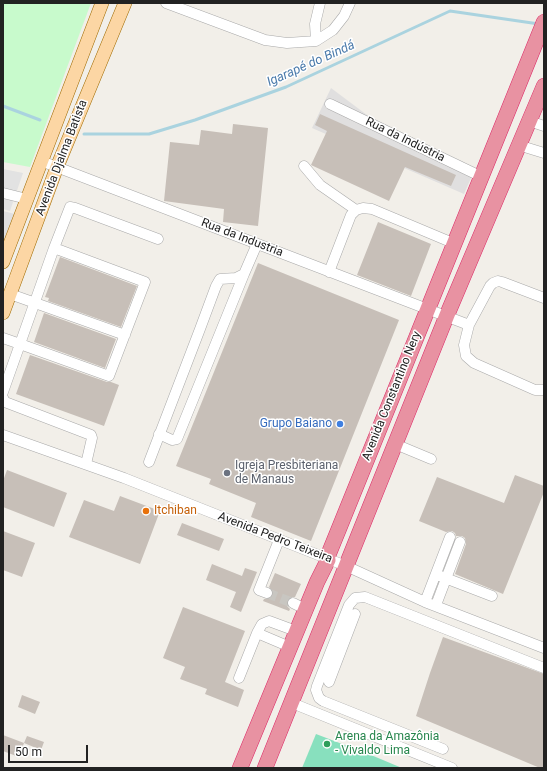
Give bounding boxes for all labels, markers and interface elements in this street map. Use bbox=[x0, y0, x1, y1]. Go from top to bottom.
water label: Igarapé do Bindá bbox=[265, 38, 357, 90]
street label: Avenida Djalma Batista bbox=[33, 98, 91, 218]
street label: Rua da Indústria bbox=[363, 115, 447, 165]
street label: Rua da Industria bbox=[199, 216, 285, 260]
street label: Avenida Constantino Nery bbox=[359, 329, 425, 463]
place label: Grupo Baiano bbox=[260, 417, 332, 431]
marker: Grupo Baiano bbox=[335, 419, 345, 429]
place label: Igreja Presbiteriana de Manaus bbox=[235, 459, 338, 487]
marker: Igreja Presbiteriana de Manaus bbox=[222, 468, 232, 478]
place label: Itchiban bbox=[154, 504, 197, 518]
marker: Itchiban bbox=[141, 506, 151, 516]
street label: Avenida Pedro Teixeira bbox=[216, 510, 334, 566]
place label: Arena da Amazônia - Vivaldo Lima bbox=[335, 730, 439, 758]
scale bar bbox=[10, 737, 90, 763]
marker: Arena da Amazônia - Vivaldo Lima bbox=[322, 739, 332, 749]
text: 50 m bbox=[15, 745, 42, 759]

